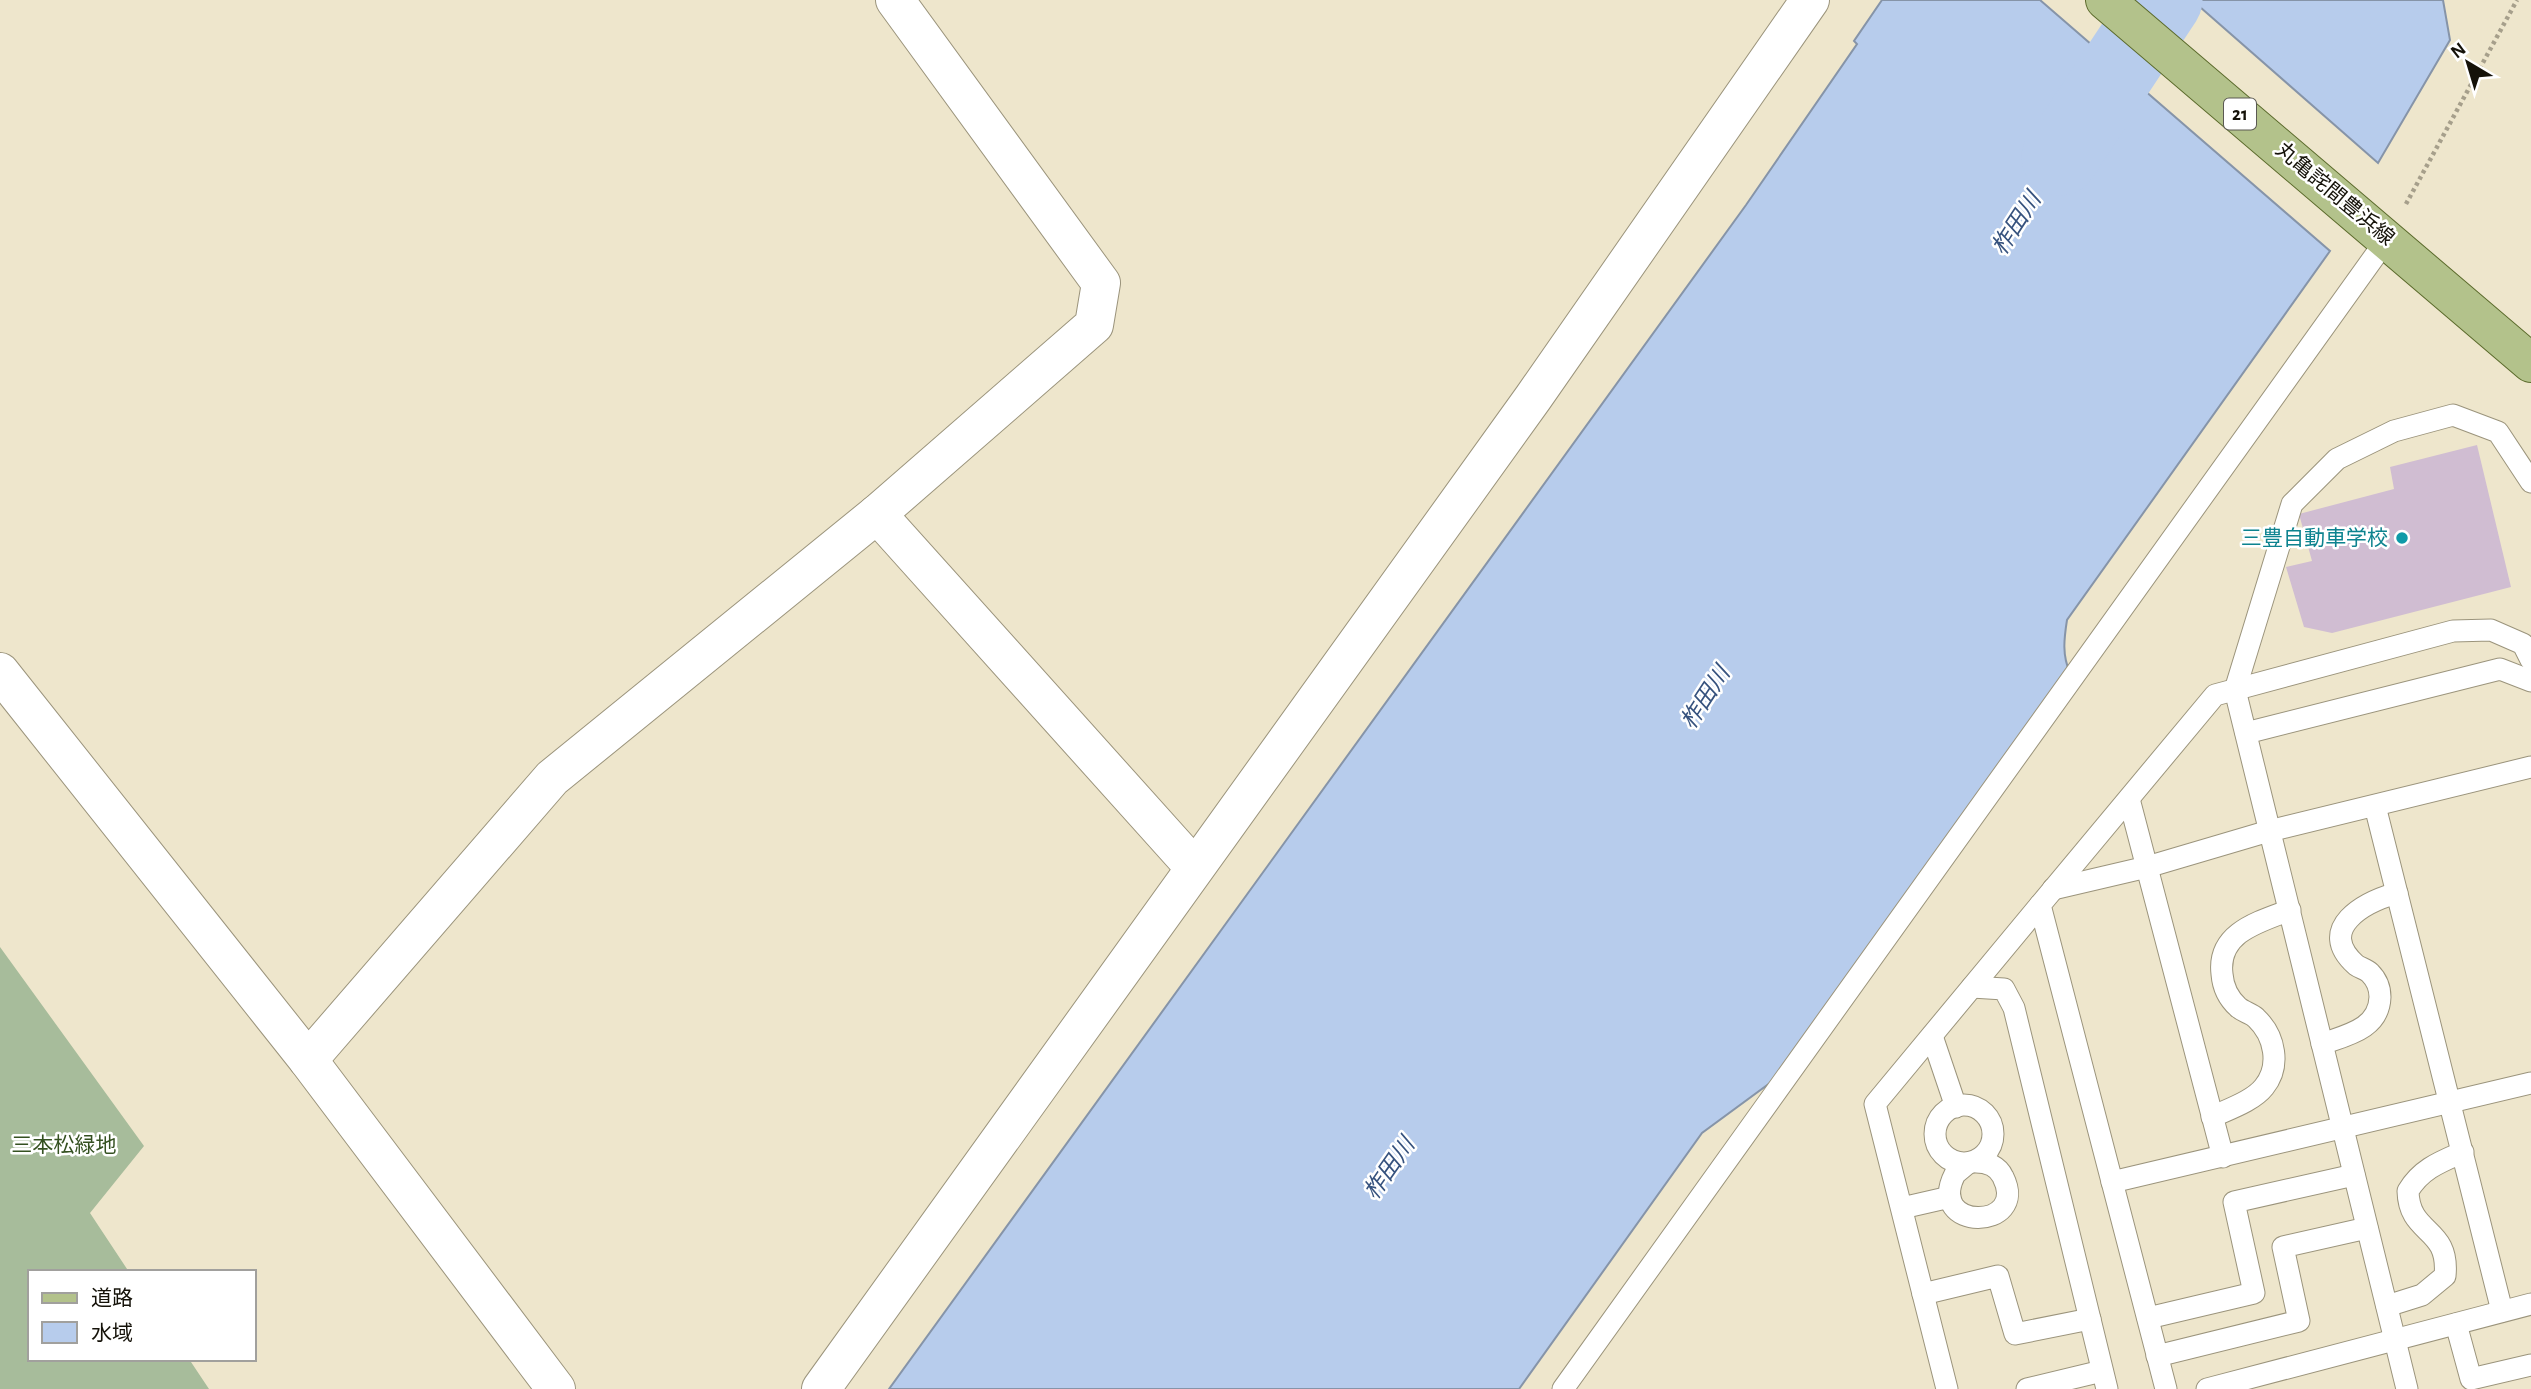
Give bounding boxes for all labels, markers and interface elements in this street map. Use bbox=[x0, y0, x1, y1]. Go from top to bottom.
north arrow bbox=[2433, 28, 2503, 98]
text: N bbox=[2447, 39, 2470, 62]
road number: 21 bbox=[2224, 98, 2256, 130]
street label: 丸亀詫間豊浜線 bbox=[2272, 138, 2399, 249]
water label: 柞田川 bbox=[1987, 185, 2047, 259]
place label: 三豊自動車学校 bbox=[2241, 527, 2388, 549]
marker: 三豊自動車学校 bbox=[2394, 530, 2410, 546]
water label: 柞田川 bbox=[1676, 659, 1736, 733]
water label: 柞田川 bbox=[1359, 1131, 1421, 1204]
park label: 三本松緑地 bbox=[12, 1134, 117, 1156]
legend bbox=[28, 1270, 256, 1361]
text: 道路 bbox=[91, 1287, 133, 1309]
text: 水域 bbox=[91, 1322, 133, 1344]

